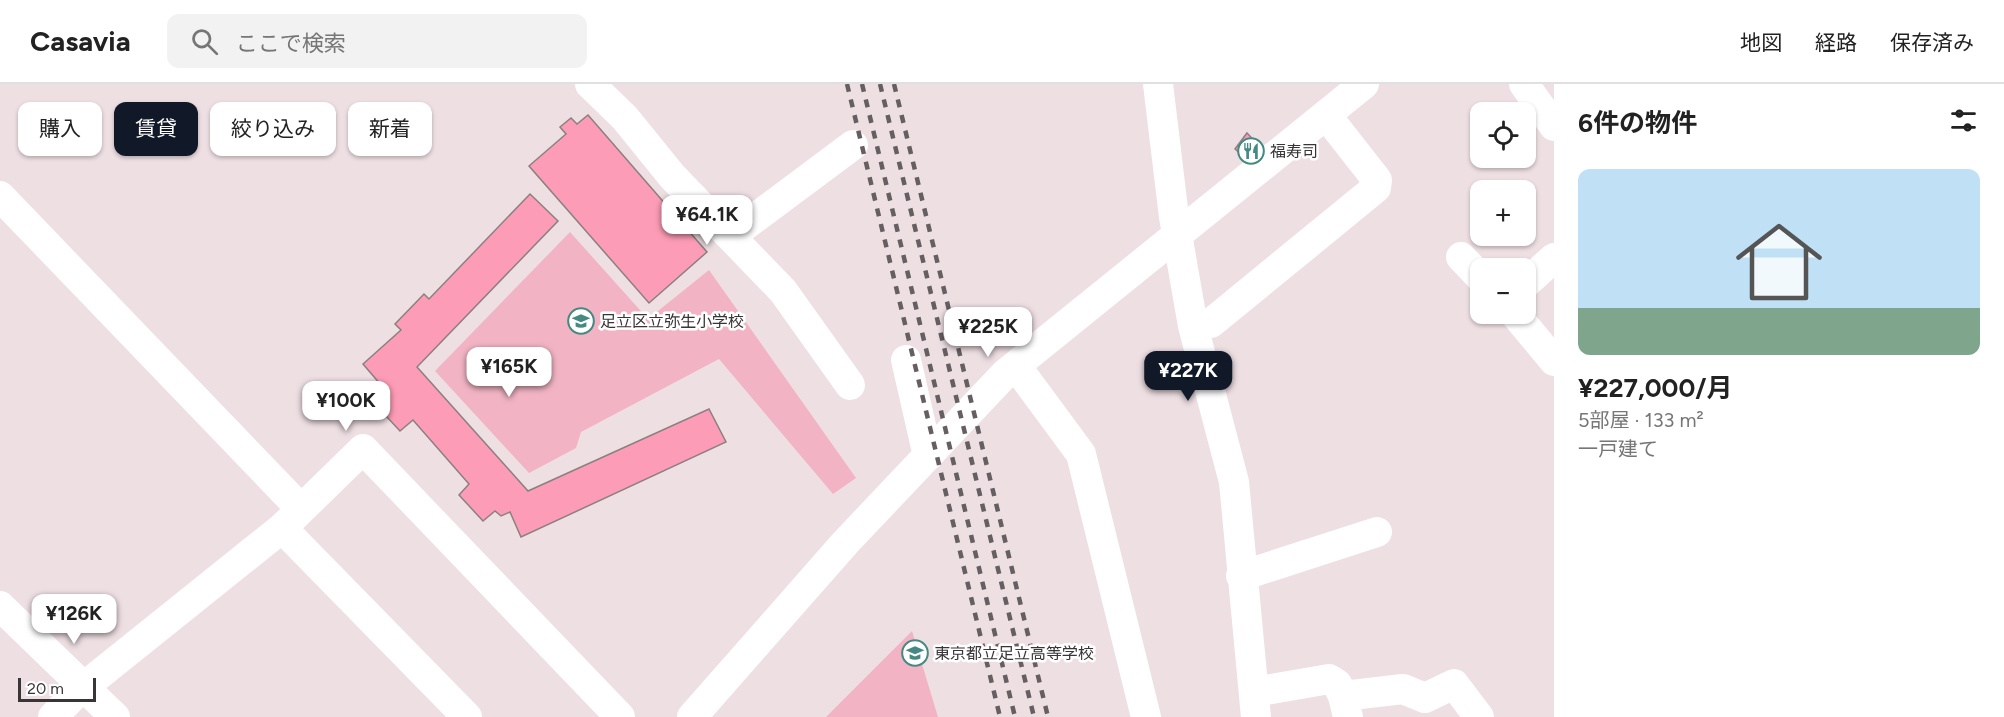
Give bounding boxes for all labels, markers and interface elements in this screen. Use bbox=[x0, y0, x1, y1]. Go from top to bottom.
search box bbox=[167, 14, 587, 68]
text: Casavia bbox=[30, 24, 131, 58]
icon: search bbox=[188, 25, 221, 58]
text: ここで検索 bbox=[236, 30, 346, 57]
text: 地図 bbox=[1740, 30, 1782, 55]
text: 経路 bbox=[1815, 30, 1857, 55]
text: 保存済み bbox=[1890, 30, 1974, 55]
chip: 購入 bbox=[18, 102, 102, 156]
chip: 賃貸 bbox=[114, 102, 198, 156]
chip: 絞り込み bbox=[210, 102, 336, 156]
chip: 新着 bbox=[348, 102, 432, 156]
map controls bbox=[1470, 102, 1536, 324]
button: locate bbox=[1470, 102, 1536, 168]
icon: filters bbox=[1947, 104, 1980, 137]
text: 6件の物件 bbox=[1578, 107, 1697, 139]
restaurant icon: 福寿司 bbox=[1236, 136, 1266, 166]
place label: 福寿司 bbox=[1270, 142, 1318, 161]
button: + bbox=[1470, 180, 1536, 246]
pin: ¥64.1K bbox=[658, 195, 756, 246]
text: ¥64.1K bbox=[676, 202, 738, 226]
icon: home bbox=[1725, 208, 1833, 316]
button: − bbox=[1470, 258, 1536, 324]
school or university icon: 足立区立弥生小学校 bbox=[566, 306, 596, 336]
pin: ¥225K bbox=[946, 307, 1030, 358]
place label: 足立区立弥生小学校 bbox=[600, 312, 744, 331]
text: ¥225K bbox=[958, 314, 1018, 338]
pin: ¥165K bbox=[467, 347, 551, 398]
pin: ¥227K bbox=[1146, 351, 1230, 402]
text: ¥165K bbox=[481, 354, 537, 378]
text: ¥227K bbox=[1158, 358, 1218, 382]
text: ¥227,000/月 bbox=[1578, 372, 1733, 404]
pin: ¥100K bbox=[304, 381, 388, 432]
text: ¥100K bbox=[316, 388, 376, 412]
text: 5部屋 · 133 m² bbox=[1578, 408, 1704, 432]
text: 一戸建て bbox=[1578, 437, 1658, 461]
pin: ¥126K bbox=[32, 594, 116, 645]
text: ¥126K bbox=[46, 601, 102, 625]
school or university icon: 東京都立足立高等学校 bbox=[900, 638, 930, 668]
place label: 東京都立足立高等学校 bbox=[934, 644, 1094, 663]
scale bar bbox=[18, 675, 96, 702]
text: 20 m bbox=[27, 679, 64, 698]

